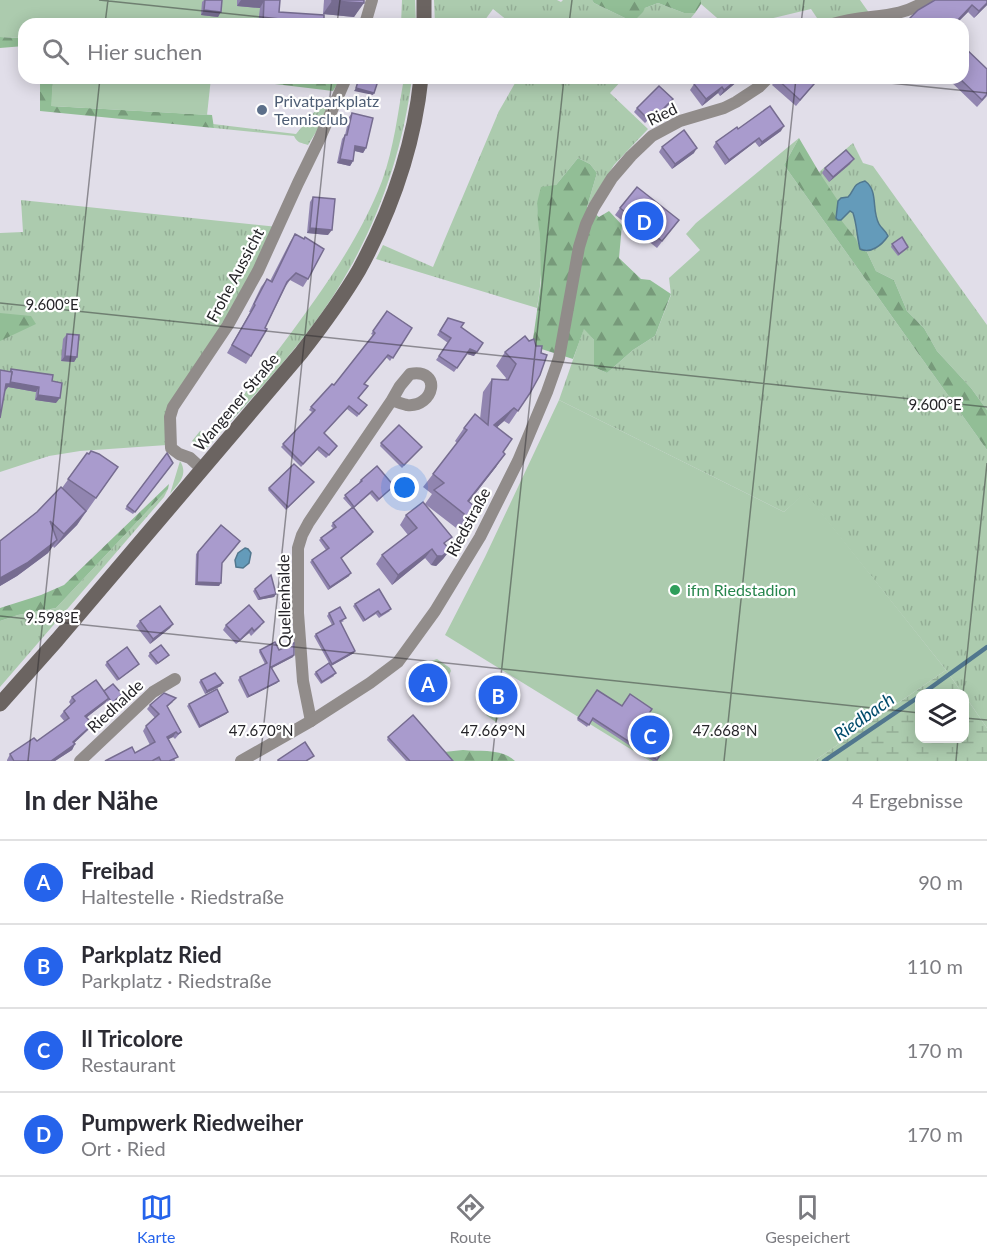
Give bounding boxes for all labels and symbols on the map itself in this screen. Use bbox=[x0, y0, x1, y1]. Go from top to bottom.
place label: Privatparkplatz Tennisclub bbox=[274, 91, 379, 128]
street label: Ried bbox=[644, 98, 680, 129]
marker: Privatparkplatz Tennisclub bbox=[255, 103, 269, 117]
pin: D bbox=[624, 198, 664, 244]
street label: Frohe Aussicht bbox=[202, 224, 267, 325]
text: 9.600°E bbox=[25, 295, 79, 313]
street label: Wangener Straße bbox=[189, 349, 282, 454]
text: 9.600°E bbox=[908, 395, 962, 413]
your location bbox=[390, 473, 419, 502]
street label: Riedstraße bbox=[442, 484, 494, 559]
street label: Quellenhalde bbox=[273, 554, 294, 648]
place label: ifm Riedstadion bbox=[687, 580, 796, 599]
marker: ifm Riedstadion bbox=[668, 583, 682, 597]
text: 9.598°E bbox=[25, 608, 79, 626]
pin: A bbox=[408, 660, 448, 706]
pin: B bbox=[478, 672, 518, 718]
street label: Riedhalde bbox=[83, 675, 146, 736]
water label: Riedbach bbox=[829, 687, 898, 745]
pin: C bbox=[630, 712, 670, 758]
text: 47.670°N bbox=[229, 721, 293, 739]
text: 47.669°N bbox=[461, 721, 525, 739]
text: 47.668°N bbox=[693, 721, 757, 739]

